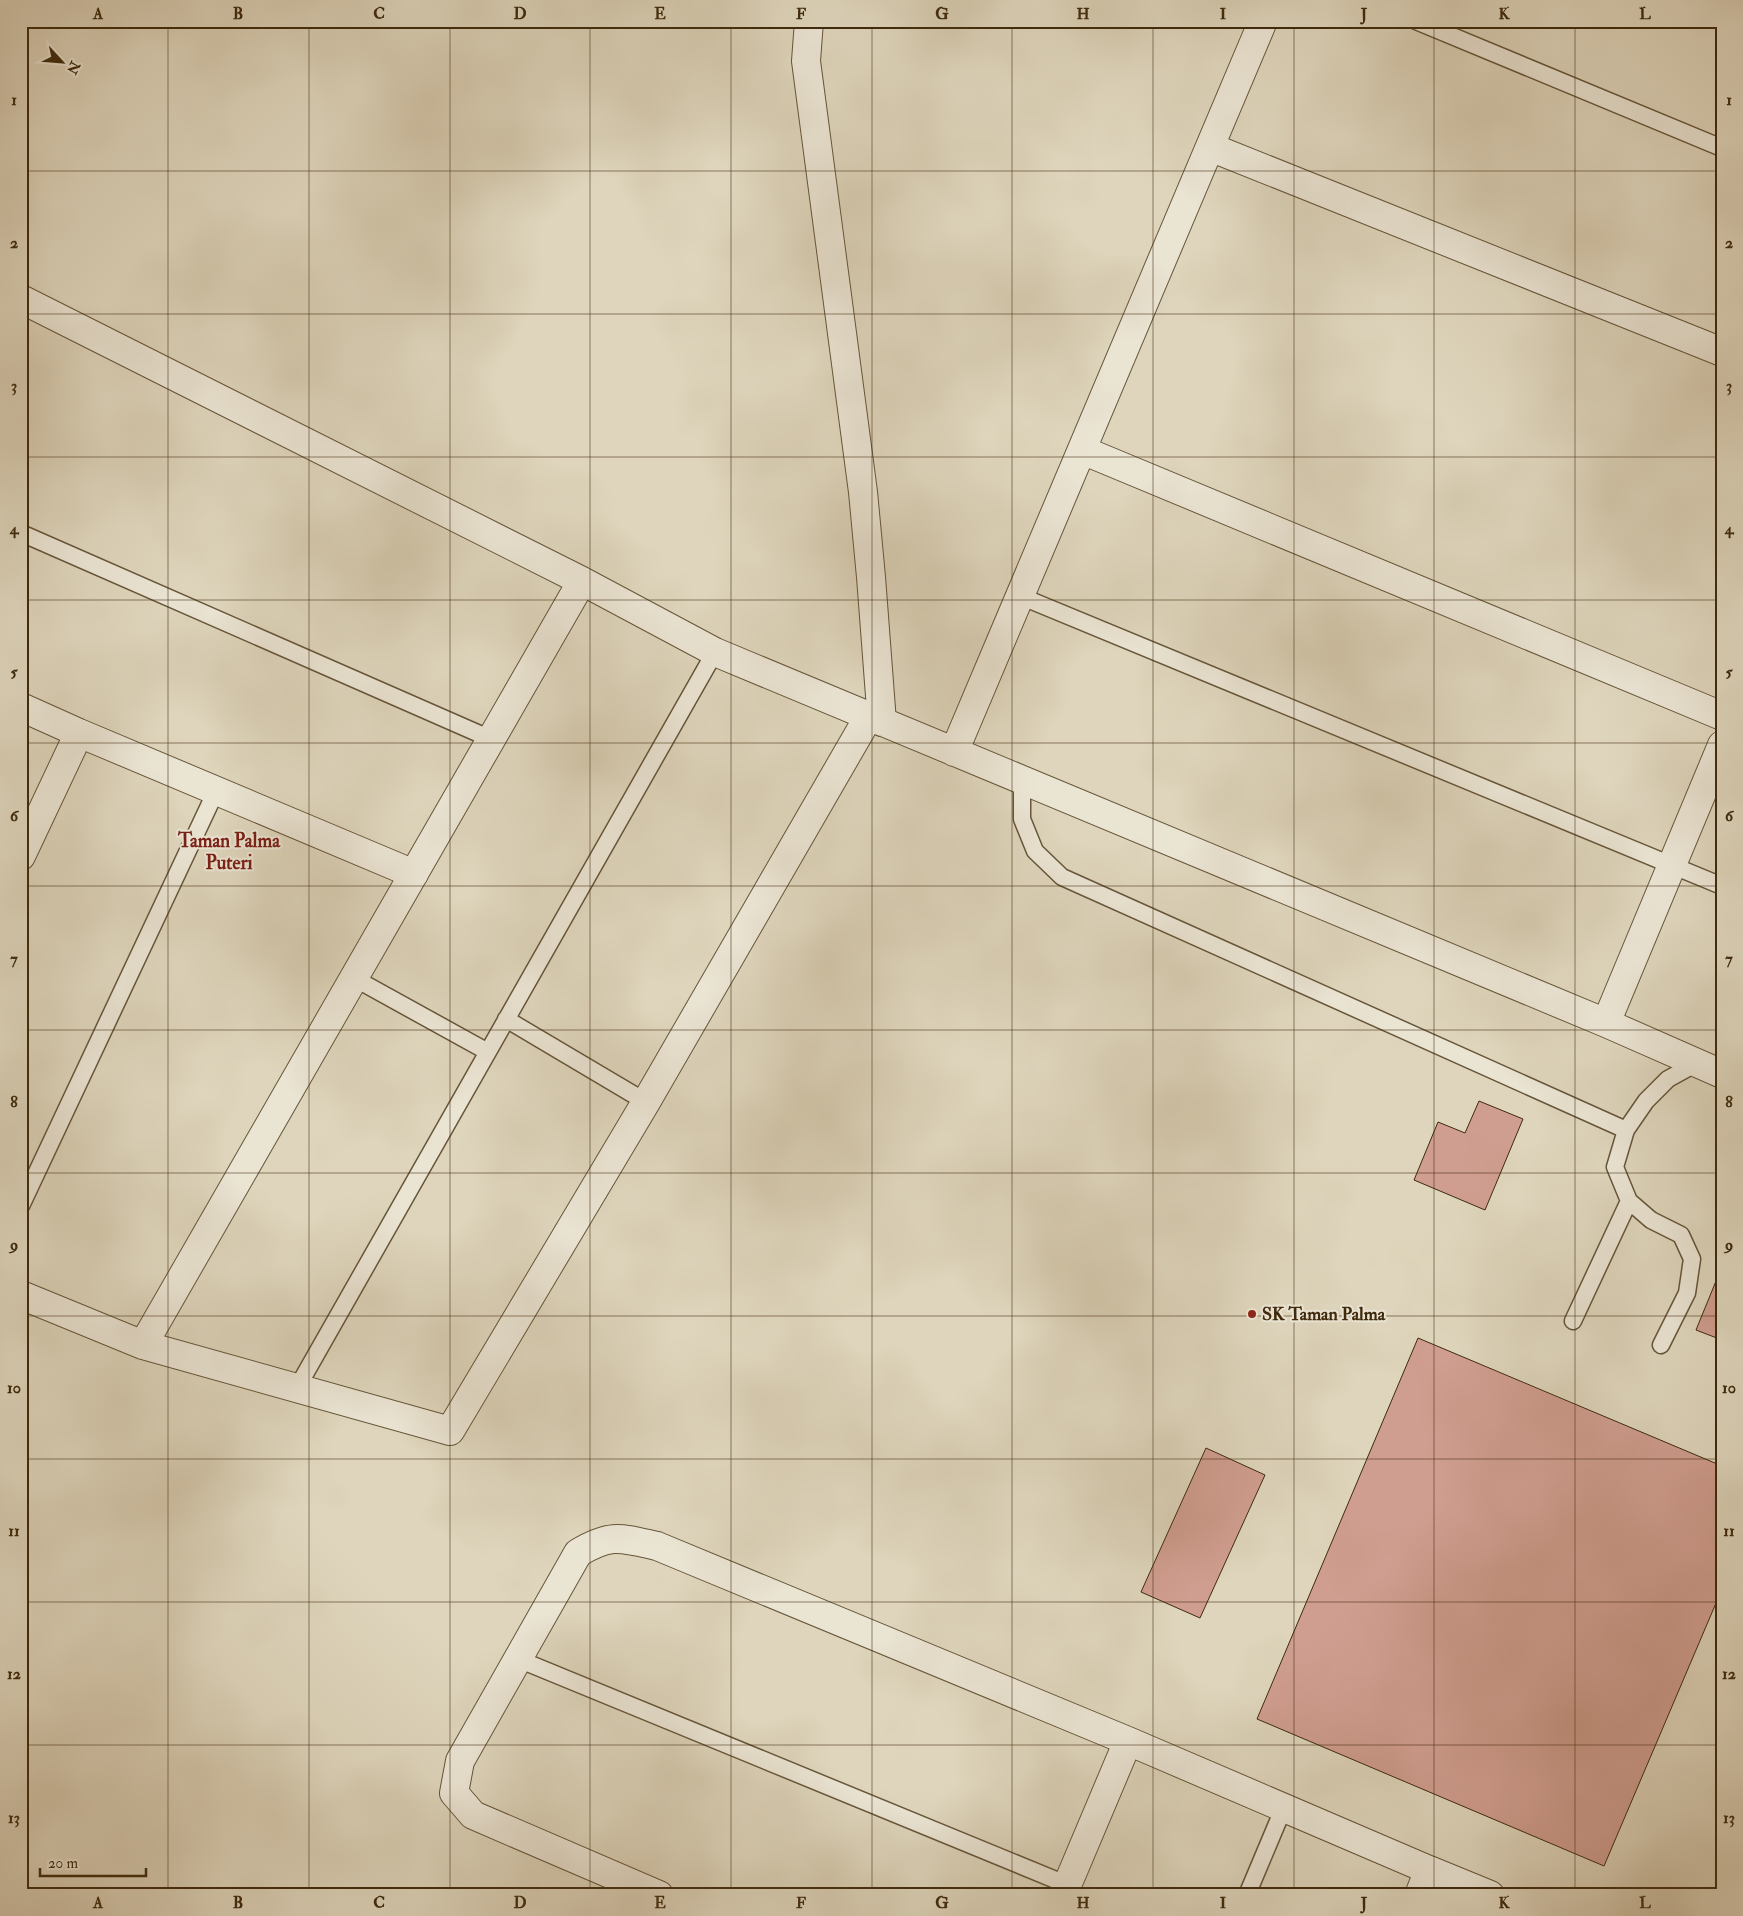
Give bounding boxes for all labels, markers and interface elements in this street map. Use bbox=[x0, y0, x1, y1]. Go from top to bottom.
text: A bbox=[92, 4, 104, 24]
text: B bbox=[233, 4, 243, 24]
text: C bbox=[373, 4, 385, 24]
text: D bbox=[513, 4, 527, 24]
text: E bbox=[654, 4, 666, 24]
text: F bbox=[796, 4, 806, 24]
text: G bbox=[935, 4, 949, 24]
text: H bbox=[1076, 4, 1090, 24]
text: I bbox=[1220, 4, 1227, 24]
text: J bbox=[1360, 4, 1368, 25]
text: K bbox=[1498, 4, 1510, 24]
text: L bbox=[1639, 4, 1651, 24]
north arrow bbox=[38, 38, 88, 88]
text: N bbox=[63, 57, 84, 77]
text: 1 bbox=[11, 90, 17, 110]
text: 1 bbox=[1726, 90, 1732, 110]
text: 2 bbox=[10, 233, 18, 253]
text: 2 bbox=[1725, 233, 1733, 253]
text: 3 bbox=[11, 376, 17, 396]
text: 3 bbox=[1726, 376, 1732, 396]
text: 4 bbox=[9, 519, 20, 539]
text: 4 bbox=[1724, 519, 1735, 539]
text: 5 bbox=[10, 662, 18, 682]
text: 5 bbox=[1725, 662, 1733, 682]
text: 6 bbox=[10, 806, 20, 826]
text: 6 bbox=[1725, 806, 1735, 826]
district label: Taman Palma Puteri bbox=[177, 829, 281, 875]
text: 7 bbox=[10, 949, 18, 969]
text: 7 bbox=[1725, 949, 1733, 969]
text: 8 bbox=[10, 1092, 18, 1112]
text: 8 bbox=[1725, 1092, 1733, 1112]
text: 9 bbox=[8, 1235, 18, 1255]
text: 9 bbox=[1723, 1235, 1733, 1255]
place label: SK Taman Palma bbox=[1262, 1303, 1386, 1326]
marker: SK Taman Palma bbox=[1246, 1308, 1258, 1320]
text: 10 bbox=[7, 1378, 21, 1398]
text: 10 bbox=[1722, 1378, 1736, 1398]
text: 11 bbox=[8, 1521, 20, 1541]
text: 11 bbox=[1723, 1521, 1735, 1541]
text: 12 bbox=[7, 1664, 21, 1684]
text: 12 bbox=[1722, 1664, 1736, 1684]
text: 13 bbox=[8, 1808, 20, 1828]
text: 13 bbox=[1723, 1808, 1735, 1828]
scale bar bbox=[40, 1846, 146, 1878]
text: 20 m bbox=[48, 1854, 78, 1873]
text: A bbox=[92, 1893, 104, 1913]
text: B bbox=[233, 1893, 243, 1913]
text: C bbox=[373, 1893, 385, 1913]
text: D bbox=[513, 1893, 527, 1913]
text: E bbox=[654, 1893, 666, 1913]
text: F bbox=[796, 1893, 806, 1913]
text: G bbox=[935, 1893, 949, 1913]
text: H bbox=[1076, 1893, 1090, 1913]
text: I bbox=[1220, 1893, 1227, 1913]
text: J bbox=[1360, 1893, 1368, 1914]
text: K bbox=[1498, 1893, 1510, 1913]
text: L bbox=[1639, 1893, 1651, 1913]

